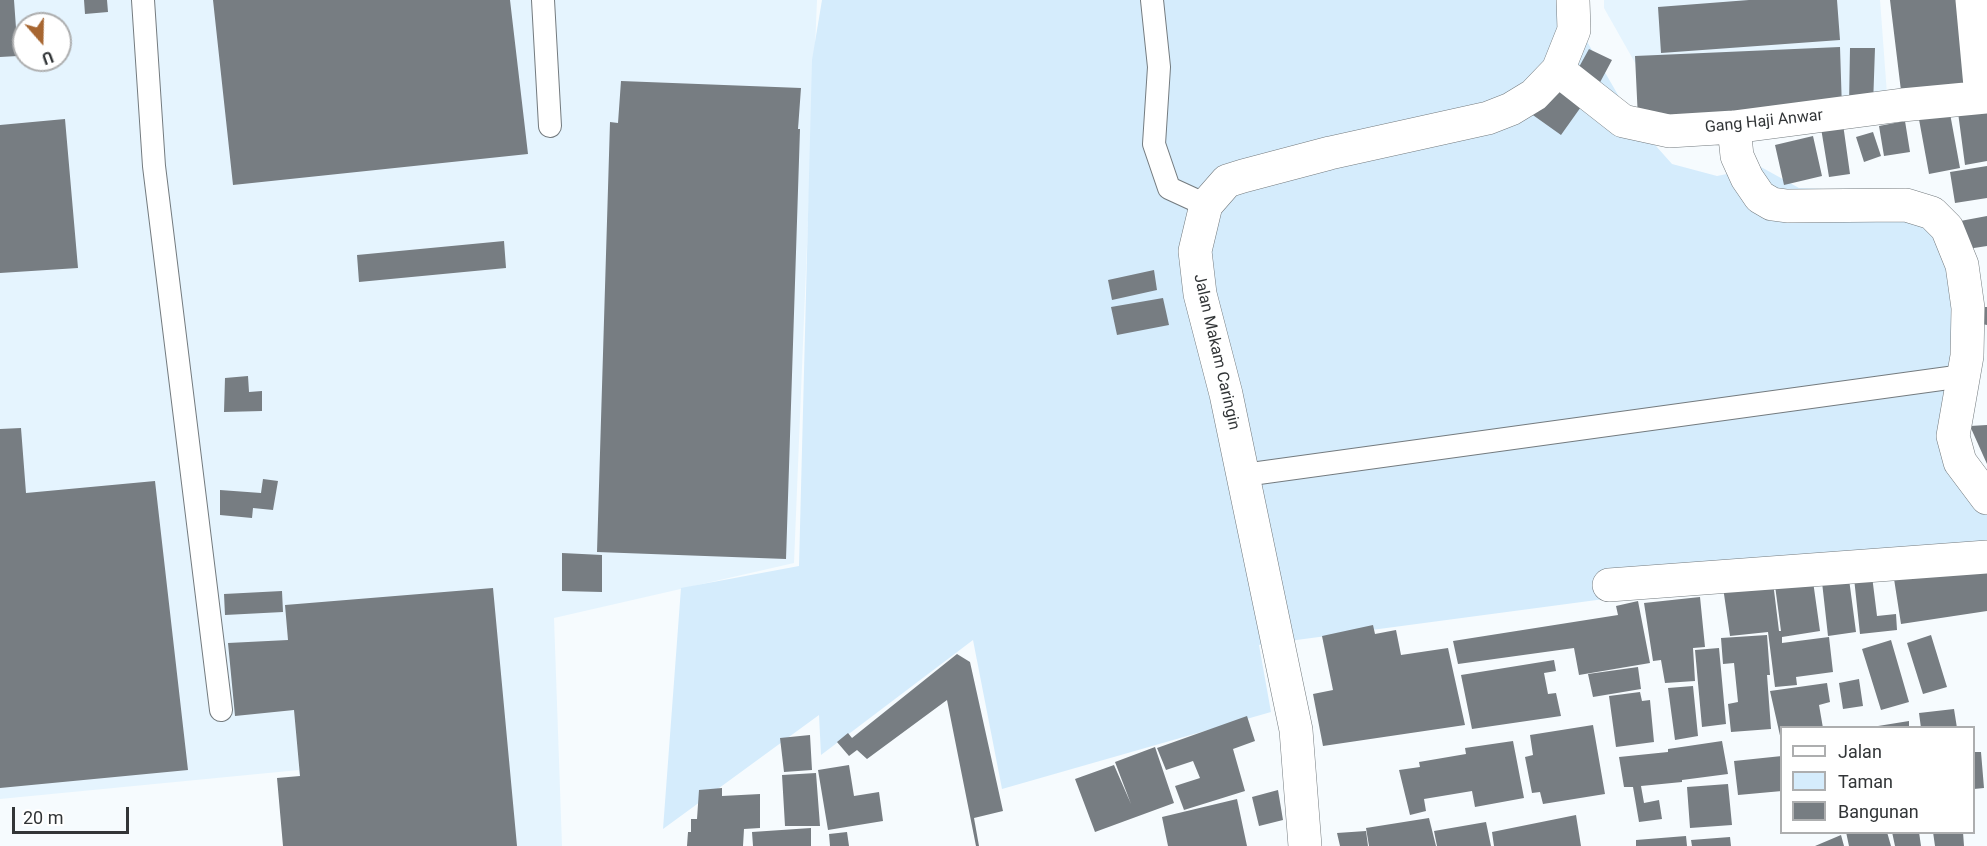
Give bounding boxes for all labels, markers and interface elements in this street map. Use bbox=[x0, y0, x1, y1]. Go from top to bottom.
north arrow bbox=[12, 12, 72, 72]
text: U bbox=[39, 47, 56, 68]
street label: Gang Haji Anwar bbox=[1704, 106, 1824, 138]
street label: Jalan Makam Caringin bbox=[1189, 272, 1243, 432]
legend bbox=[1780, 726, 1975, 834]
text: Jalan bbox=[1838, 741, 1882, 762]
text: Taman bbox=[1838, 771, 1893, 792]
scale bar bbox=[15, 795, 132, 833]
text: Bangunan bbox=[1838, 801, 1919, 822]
text: 20 m bbox=[23, 807, 63, 828]

